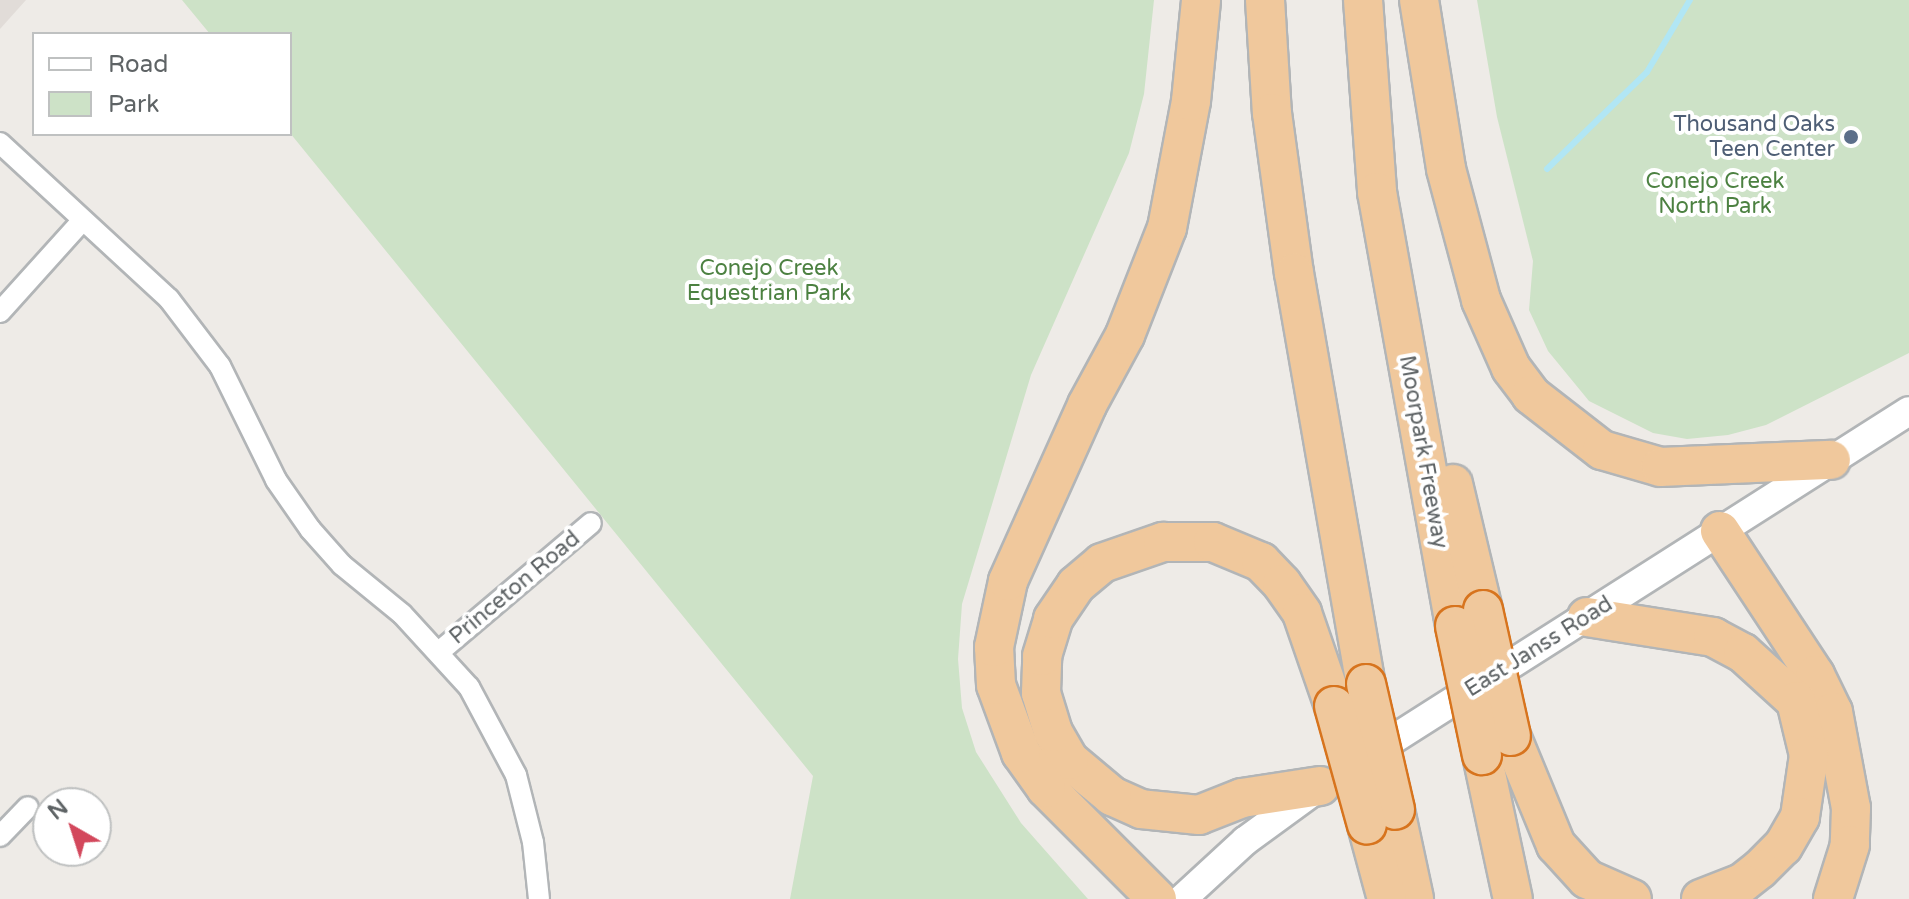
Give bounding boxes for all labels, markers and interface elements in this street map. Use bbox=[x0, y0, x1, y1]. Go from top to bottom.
legend bbox=[32, 32, 292, 136]
text: Road bbox=[108, 50, 168, 79]
text: Park bbox=[108, 90, 159, 119]
place label: Thousand Oaks Teen Center bbox=[1673, 111, 1835, 162]
marker: Thousand Oaks Teen Center bbox=[1842, 128, 1860, 146]
park label: Conejo Creek North Park bbox=[1646, 168, 1784, 220]
park label: Conejo Creek Equestrian Park bbox=[687, 255, 851, 306]
street label: Moorpark Freeway bbox=[1393, 353, 1453, 551]
street label: Princeton Road bbox=[444, 526, 586, 650]
street label: East Janss Road bbox=[1460, 591, 1618, 703]
north arrow bbox=[32, 787, 112, 867]
text: N bbox=[43, 794, 73, 826]

